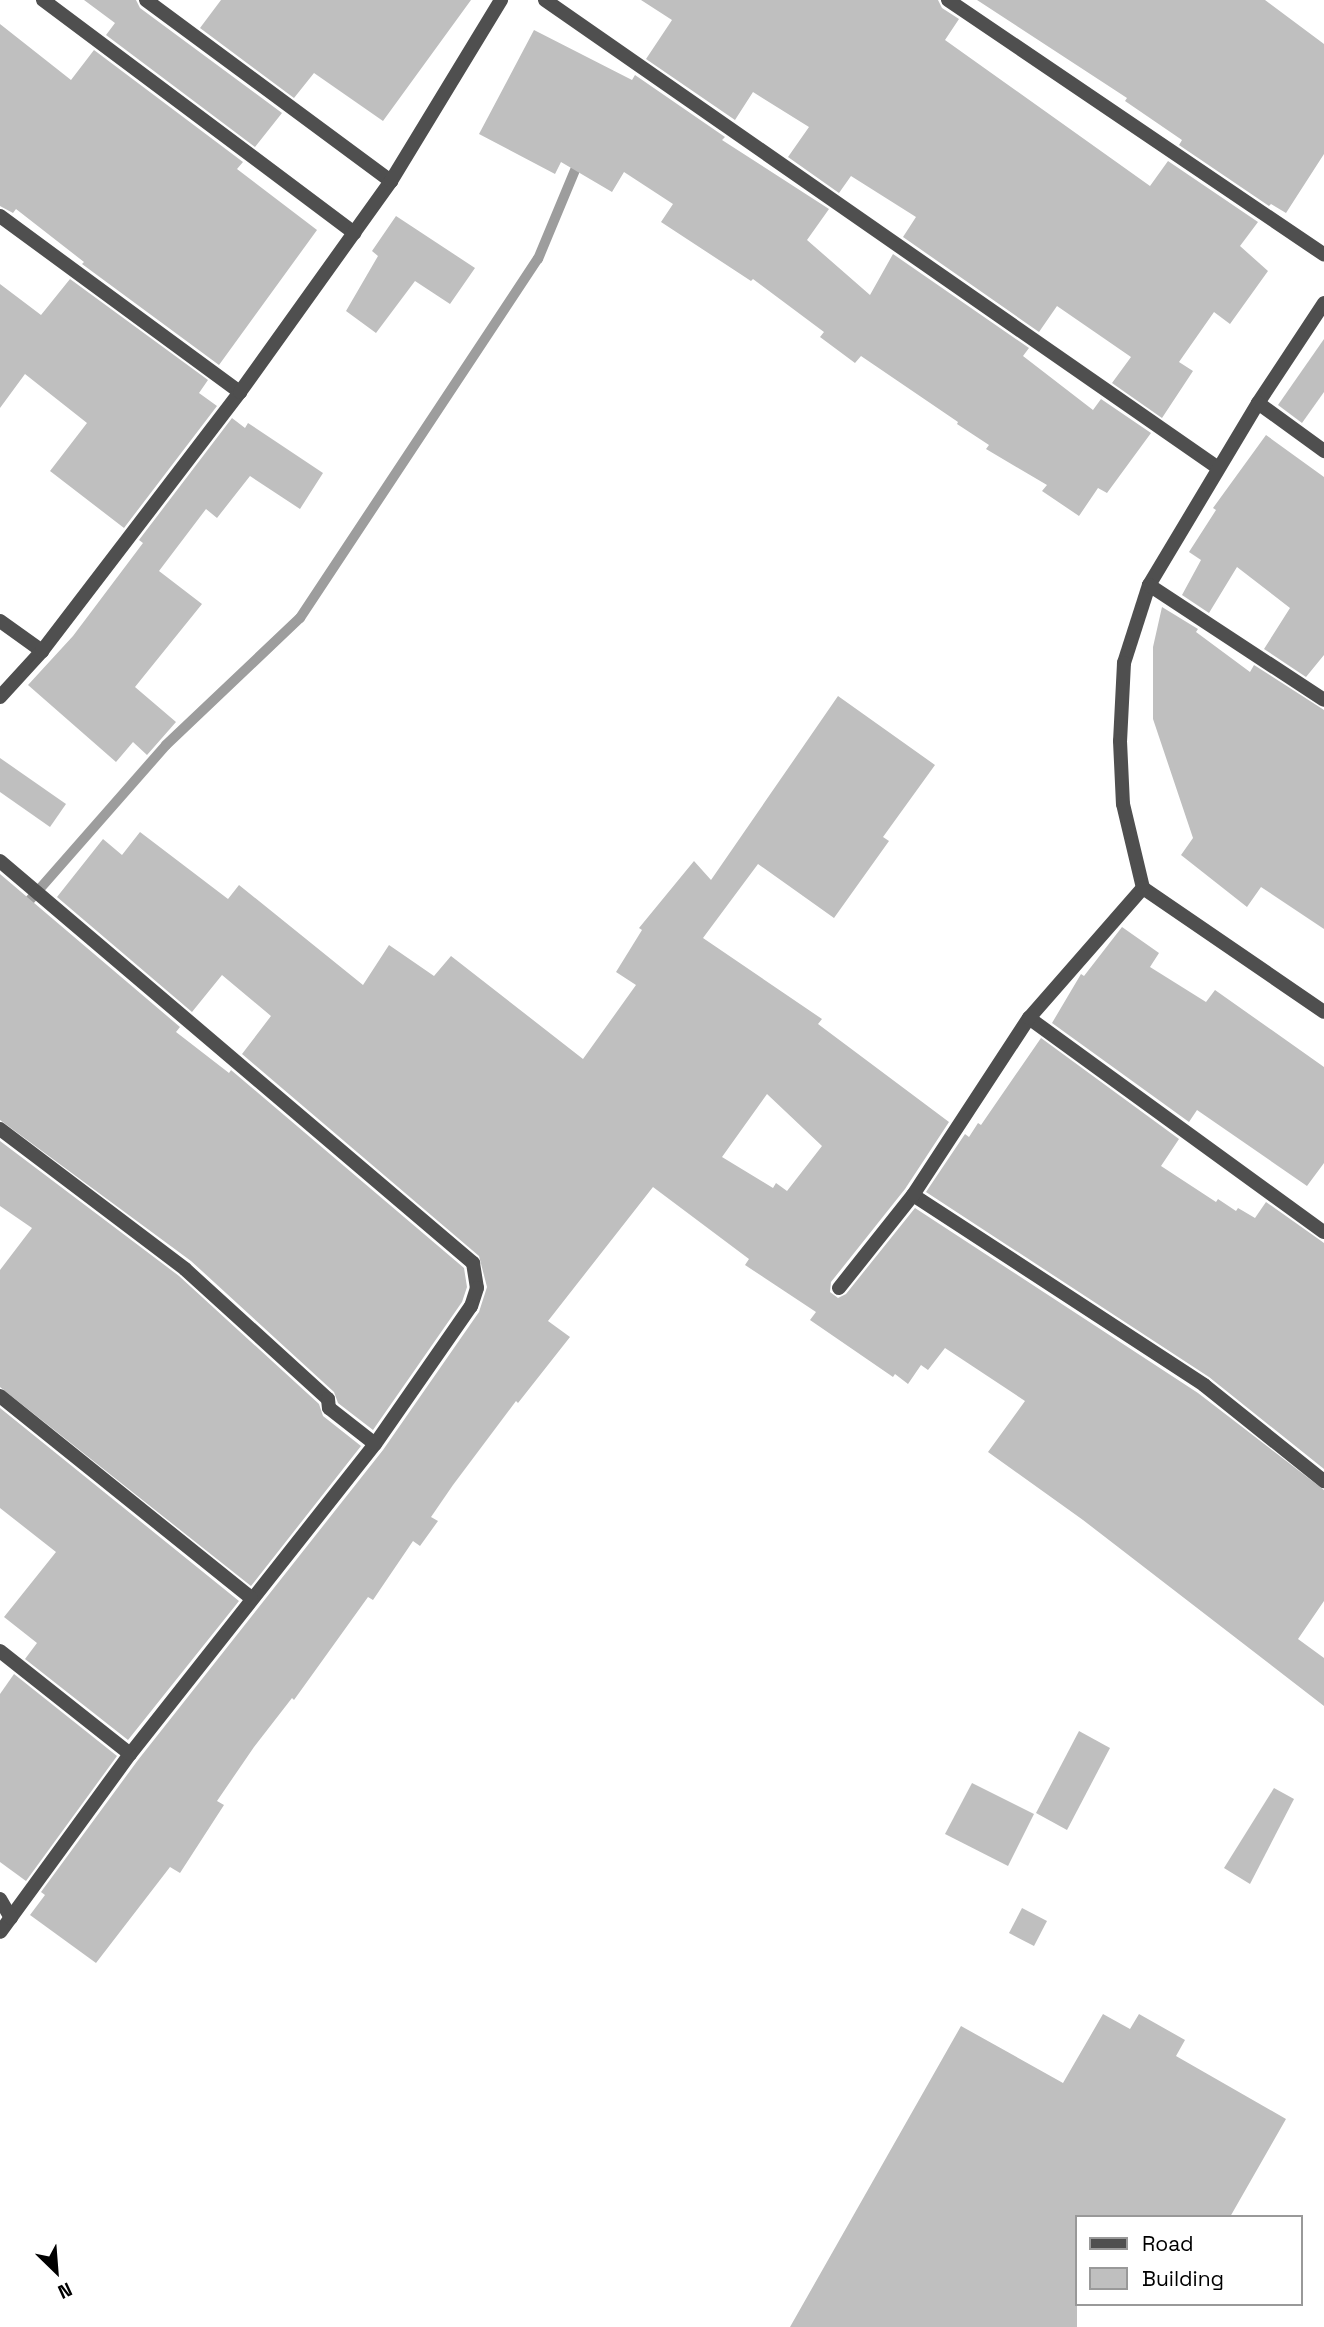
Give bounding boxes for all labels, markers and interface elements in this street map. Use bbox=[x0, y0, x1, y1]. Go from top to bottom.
legend bbox=[1076, 2215, 1303, 2306]
text: Road bbox=[1142, 2230, 1194, 2257]
north arrow bbox=[21, 2236, 91, 2306]
text: Building bbox=[1142, 2265, 1224, 2292]
text: N bbox=[54, 2276, 76, 2305]

